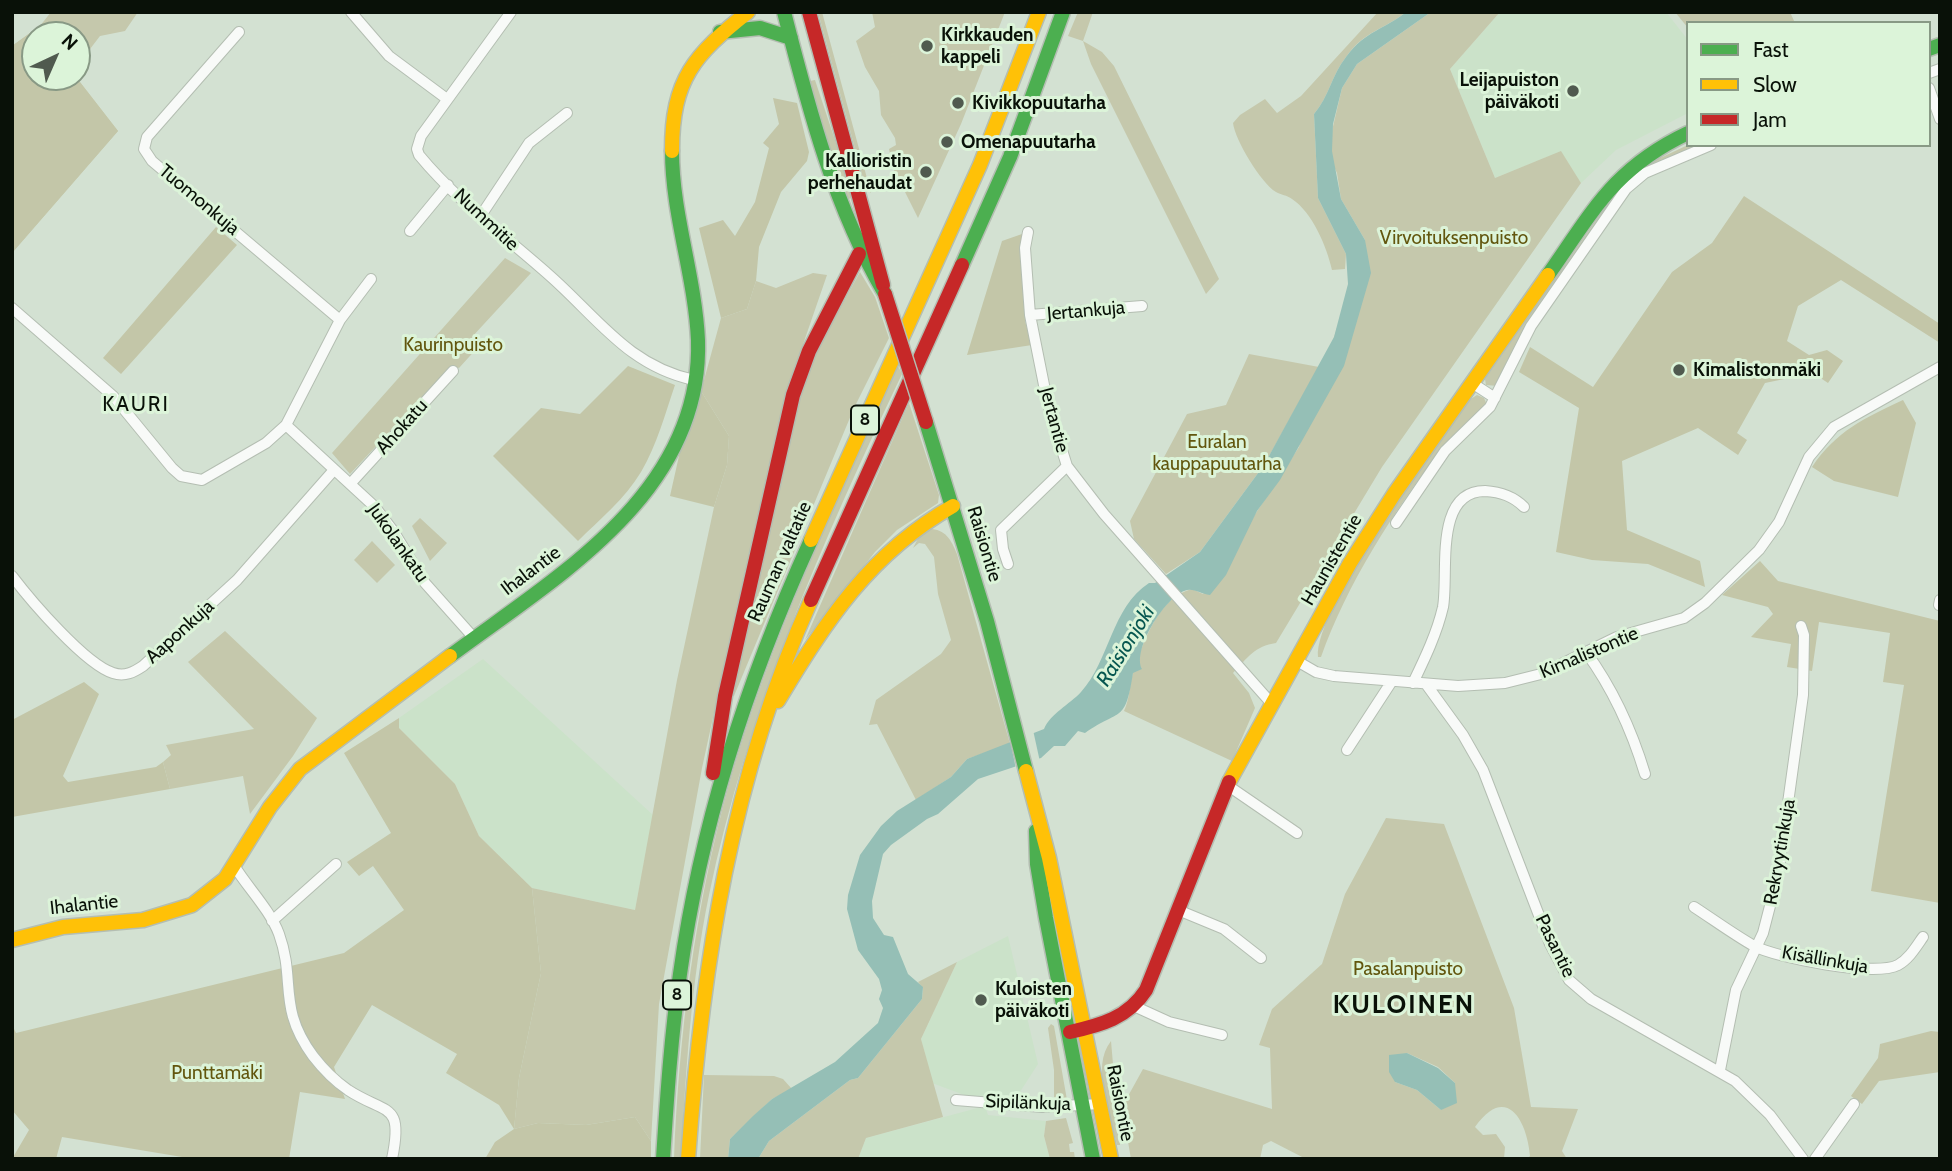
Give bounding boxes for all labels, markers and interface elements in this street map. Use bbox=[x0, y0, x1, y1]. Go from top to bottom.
north arrow bbox=[21, 21, 91, 91]
legend bbox=[1686, 21, 1931, 147]
place label: Kirkkauden kappeli bbox=[941, 24, 1034, 68]
text: N bbox=[57, 29, 82, 55]
text: Fast bbox=[1753, 37, 1789, 62]
marker: Kirkkauden kappeli bbox=[919, 38, 935, 54]
place label: Leijapuiston päiväkoti bbox=[1459, 69, 1559, 113]
text: Slow bbox=[1753, 72, 1797, 97]
marker: Leijapuiston päiväkoti bbox=[1565, 83, 1581, 99]
place label: Kivikkopuutarha bbox=[972, 92, 1106, 114]
marker: Kivikkopuutarha bbox=[950, 95, 966, 111]
text: Jam bbox=[1753, 107, 1787, 132]
place label: Omenapuutarha bbox=[961, 131, 1096, 153]
marker: Omenapuutarha bbox=[939, 134, 955, 150]
place label: Kallioristin perhehaudat bbox=[808, 150, 912, 194]
street label: Tuomonkuja bbox=[154, 160, 244, 240]
marker: Kallioristin perhehaudat bbox=[918, 164, 934, 180]
street label: Nummitie bbox=[449, 184, 523, 256]
park label: Virvoituksenpuisto bbox=[1380, 227, 1528, 249]
street label: Jertankuja bbox=[1046, 296, 1126, 326]
park label: Kaurinpuisto bbox=[403, 334, 503, 356]
place label: Kimalistonmäki bbox=[1693, 359, 1821, 381]
marker: Kimalistonmäki bbox=[1671, 362, 1687, 378]
street label: Jertantie bbox=[1034, 385, 1074, 455]
district label: KAURI bbox=[103, 392, 169, 418]
street label: Ahokatu bbox=[371, 395, 433, 459]
road number: 8 bbox=[851, 406, 879, 434]
park label: Euralan kauppapuutarha bbox=[1152, 431, 1282, 475]
street label: Rauman valtatie bbox=[743, 498, 817, 626]
street label: Jukolankatu bbox=[363, 499, 433, 587]
street label: Raisiontie bbox=[962, 504, 1006, 584]
street label: Haunistentie bbox=[1297, 510, 1367, 610]
street label: Ihalantie bbox=[497, 541, 565, 601]
street label: Aaponkuja bbox=[141, 595, 219, 669]
water label: Raisionjoki bbox=[1091, 601, 1161, 691]
street label: Kimalistontie bbox=[1536, 622, 1642, 684]
street label: Rekryytinkuja bbox=[1759, 797, 1801, 907]
street label: Ihalantie bbox=[49, 890, 119, 920]
street label: Pasantie bbox=[1530, 911, 1580, 981]
street label: Kisällinkuja bbox=[1780, 941, 1870, 979]
park label: Pasalanpuisto bbox=[1353, 958, 1463, 980]
place label: Kuloisten päiväkoti bbox=[995, 978, 1072, 1022]
road number: 8 bbox=[663, 980, 691, 1010]
district label: KULOINEN bbox=[1334, 989, 1474, 1021]
marker: Kuloisten päiväkoti bbox=[973, 992, 989, 1008]
park label: Punttamäki bbox=[171, 1062, 263, 1084]
street label: Raisiontie bbox=[1101, 1063, 1139, 1143]
street label: Sipilänkuja bbox=[985, 1090, 1071, 1116]

